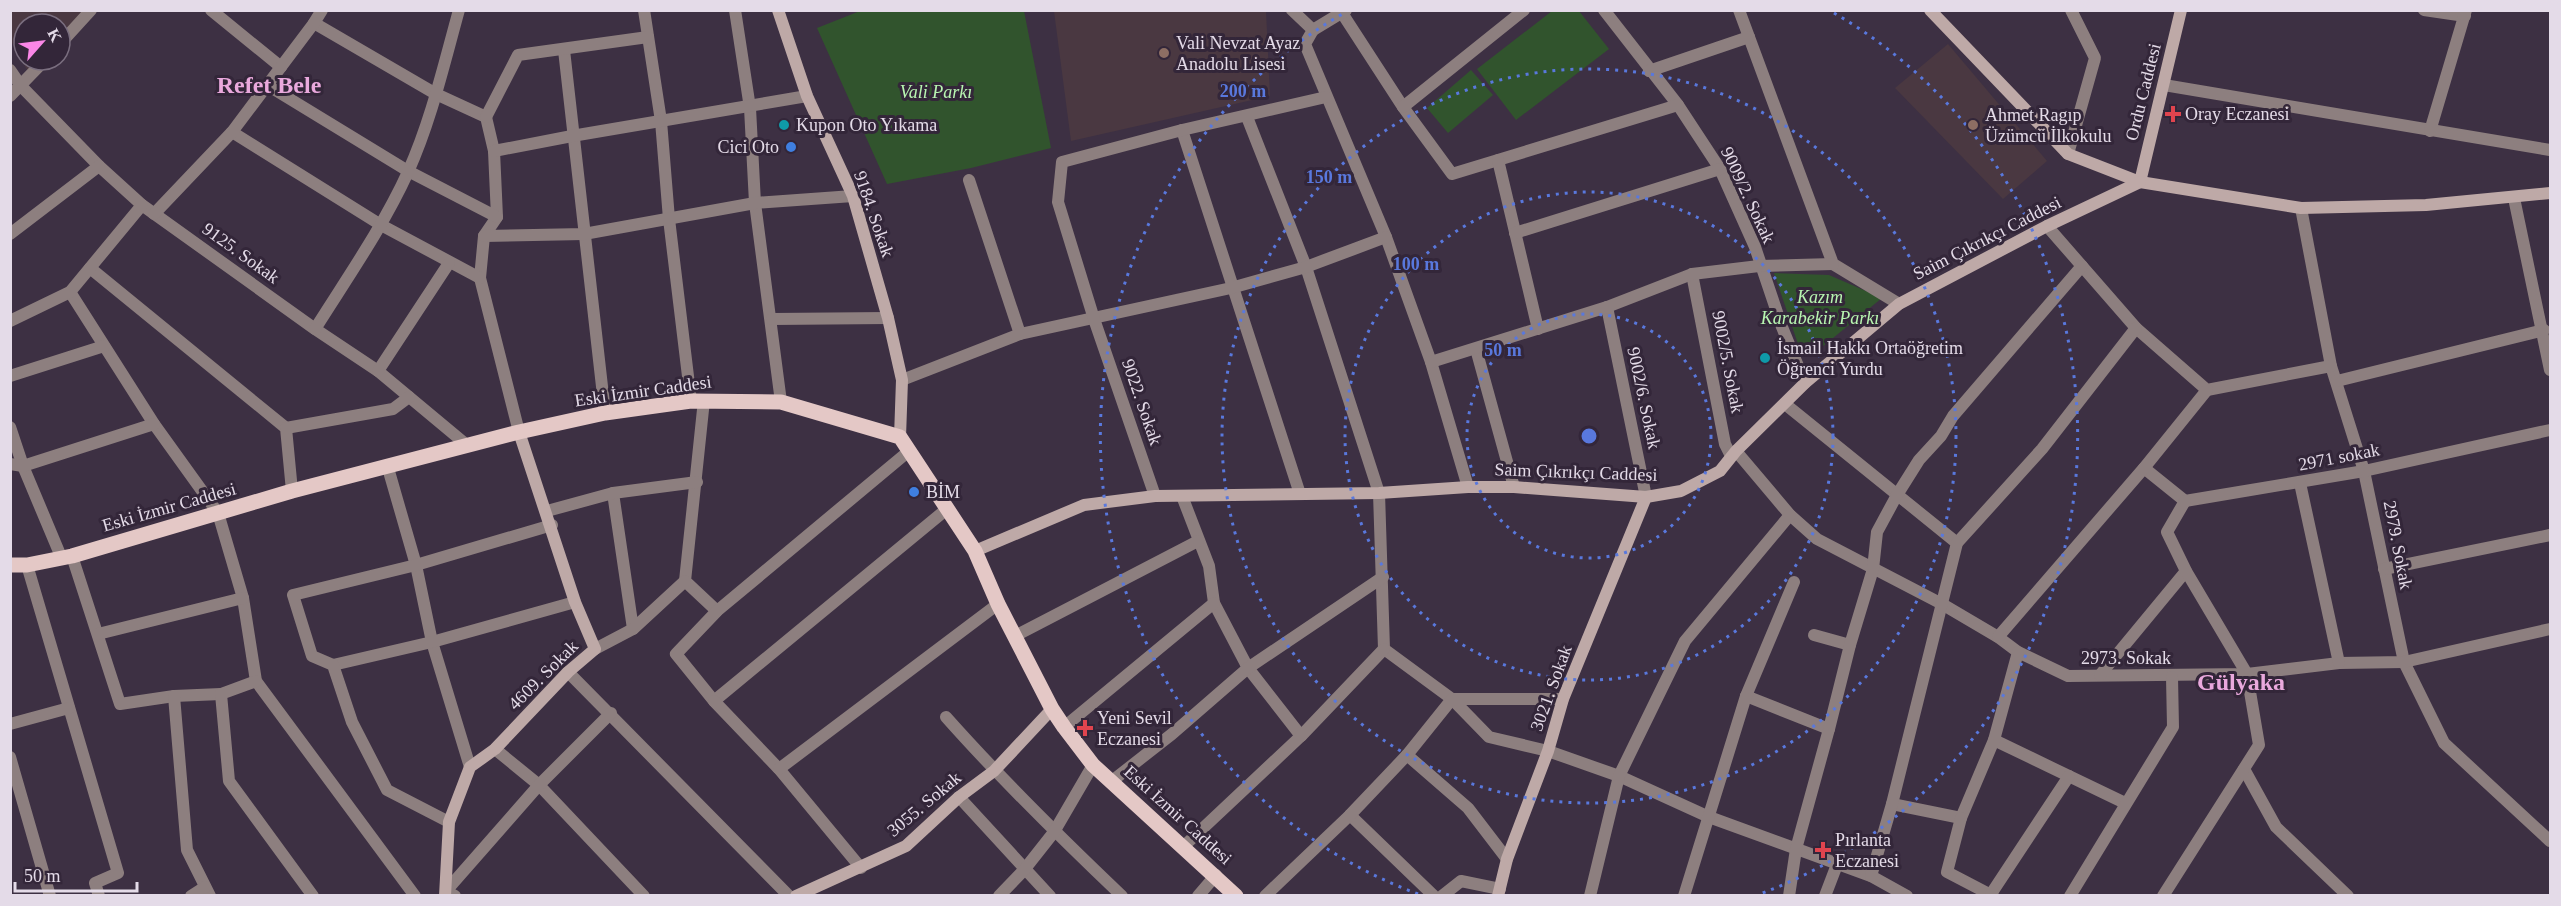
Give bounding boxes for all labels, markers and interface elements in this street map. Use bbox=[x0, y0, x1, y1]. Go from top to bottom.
north arrow bbox=[12, 12, 72, 72]
text: K bbox=[44, 26, 65, 45]
place label: Vali Nevzat Ayaz Anadolu Lisesi bbox=[1176, 33, 1300, 74]
street label: Ordu Caddesi bbox=[2121, 41, 2165, 143]
marker: Vali Nevzat Ayaz Anadolu Lisesi bbox=[1157, 46, 1171, 60]
district label: Refet Bele bbox=[217, 72, 322, 98]
text: 200 m bbox=[1220, 81, 1266, 101]
park label: Vali Parkı bbox=[900, 82, 972, 102]
place label: Oray Eczanesi bbox=[2185, 104, 2289, 124]
place label: Ahmet Ragıp Üzümcü İlkokulu bbox=[1985, 105, 2111, 146]
marker: Oray Eczanesi bbox=[2166, 107, 2180, 121]
place label: Kupon Oto Yıkama bbox=[796, 115, 937, 135]
marker: Kupon Oto Yıkama bbox=[777, 118, 791, 132]
marker: Ahmet Ragıp Üzümcü İlkokulu bbox=[1966, 118, 1980, 132]
place label: Cici Oto bbox=[718, 137, 779, 157]
marker: Cici Oto bbox=[784, 140, 798, 154]
street label: 9009/2. Sokak bbox=[1717, 144, 1779, 246]
text: 150 m bbox=[1306, 167, 1352, 187]
street label: 9184. Sokak bbox=[850, 168, 898, 260]
street label: Saim Çıkrıkçı Caddesi bbox=[1910, 192, 2064, 284]
street label: 9125. Sokak bbox=[199, 218, 283, 288]
text: 100 m bbox=[1393, 254, 1439, 274]
park label: Kazım Karabekir Parkı bbox=[1760, 287, 1879, 328]
street label: 9002/5. Sokak bbox=[1708, 309, 1748, 415]
place label: İsmail Hakkı Ortaöğretim Öğrenci Yurdu bbox=[1777, 338, 1963, 379]
text: 50 m bbox=[1484, 340, 1522, 360]
street label: 9002/6. Sokak bbox=[1623, 345, 1665, 451]
marker: İsmail Hakkı Ortaöğretim Öğrenci Yurdu bbox=[1758, 351, 1772, 365]
street label: 9022. Sokak bbox=[1118, 356, 1166, 448]
street label: Eski İzmir Caddesi bbox=[573, 371, 713, 411]
centre of rings bbox=[1579, 426, 1599, 446]
street label: 2971 sokak bbox=[2297, 439, 2381, 475]
street label: Saim Çıkrıkçı Caddesi bbox=[1494, 459, 1658, 485]
street label: Eski İzmir Caddesi bbox=[100, 478, 238, 536]
place label: BİM bbox=[926, 482, 960, 502]
marker: BİM bbox=[907, 485, 921, 499]
street label: 2979. Sokak bbox=[2380, 499, 2416, 591]
street label: 4609. Sokak bbox=[504, 636, 582, 714]
street label: 3021. Sokak bbox=[1526, 642, 1576, 734]
street label: 2973. Sokak bbox=[2081, 648, 2171, 668]
district label: Gülyaka bbox=[2197, 669, 2285, 695]
place label: Yeni Sevil Eczanesi bbox=[1097, 708, 1172, 749]
marker: Yeni Sevil Eczanesi bbox=[1078, 721, 1092, 735]
street label: Eski İzmir Caddesi bbox=[1120, 761, 1236, 869]
street label: 3055. Sokak bbox=[883, 767, 965, 841]
place label: Pırlanta Eczanesi bbox=[1835, 830, 1899, 871]
marker: Pırlanta Eczanesi bbox=[1816, 843, 1830, 857]
scale bar bbox=[15, 855, 136, 893]
text: 50 m bbox=[24, 866, 61, 886]

